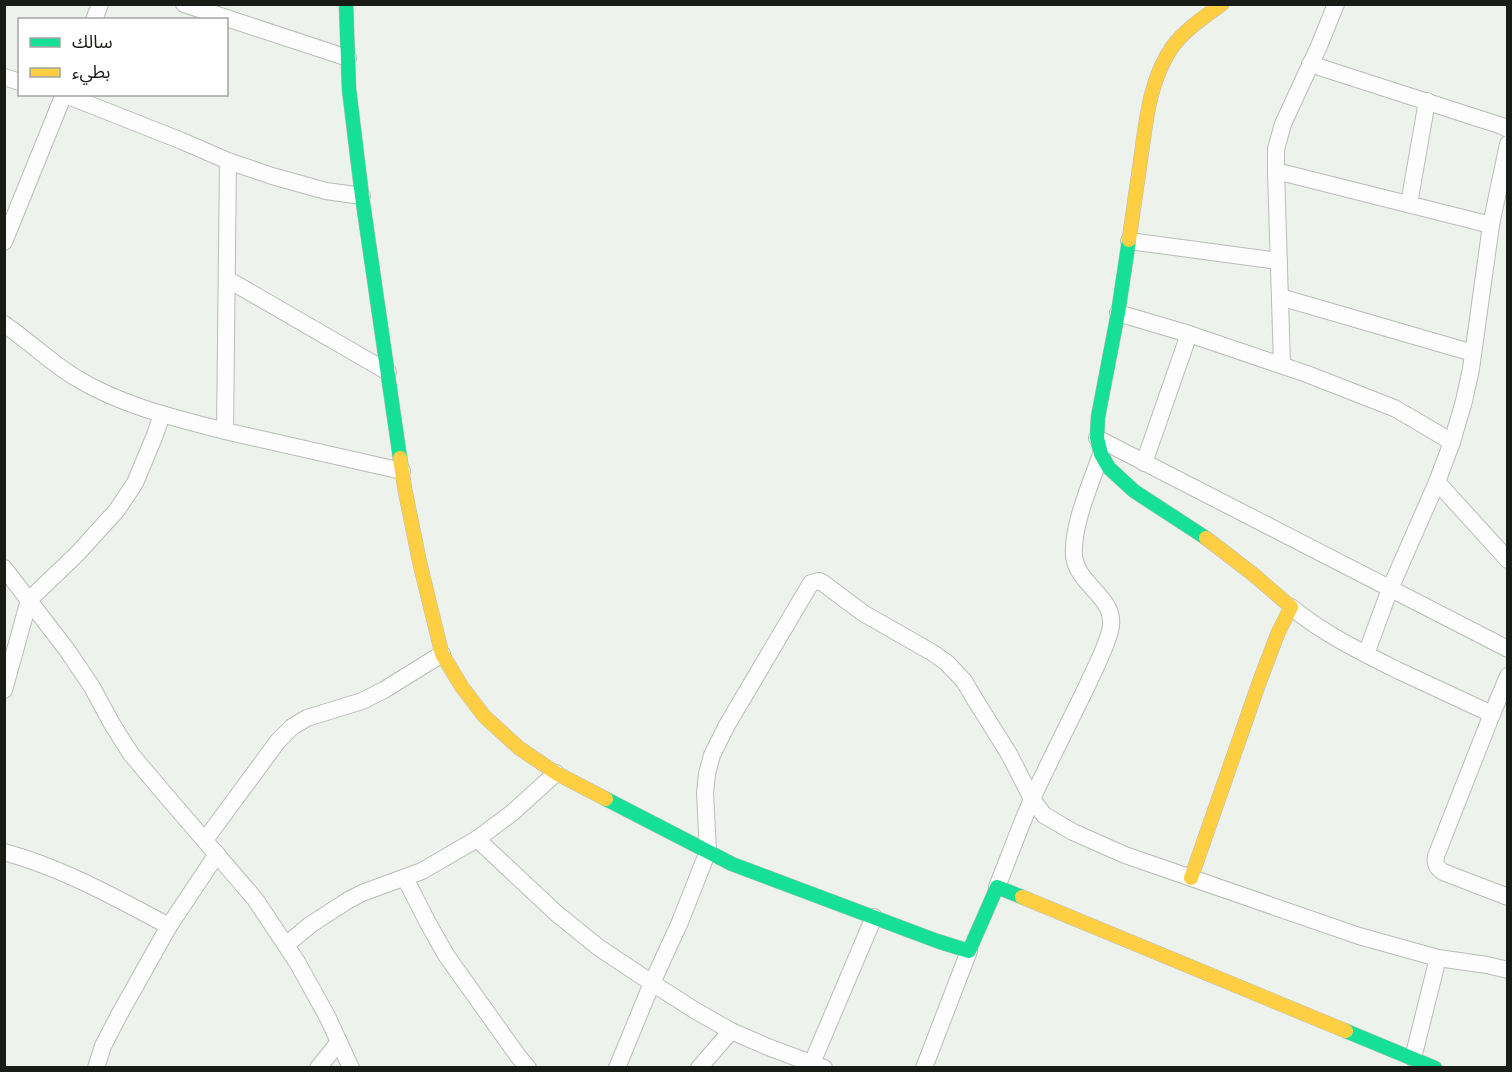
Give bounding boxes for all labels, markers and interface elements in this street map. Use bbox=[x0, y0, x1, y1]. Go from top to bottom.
legend bbox=[18, 18, 228, 96]
text: سالك bbox=[72, 27, 113, 54]
text: بطيء bbox=[72, 57, 110, 85]

